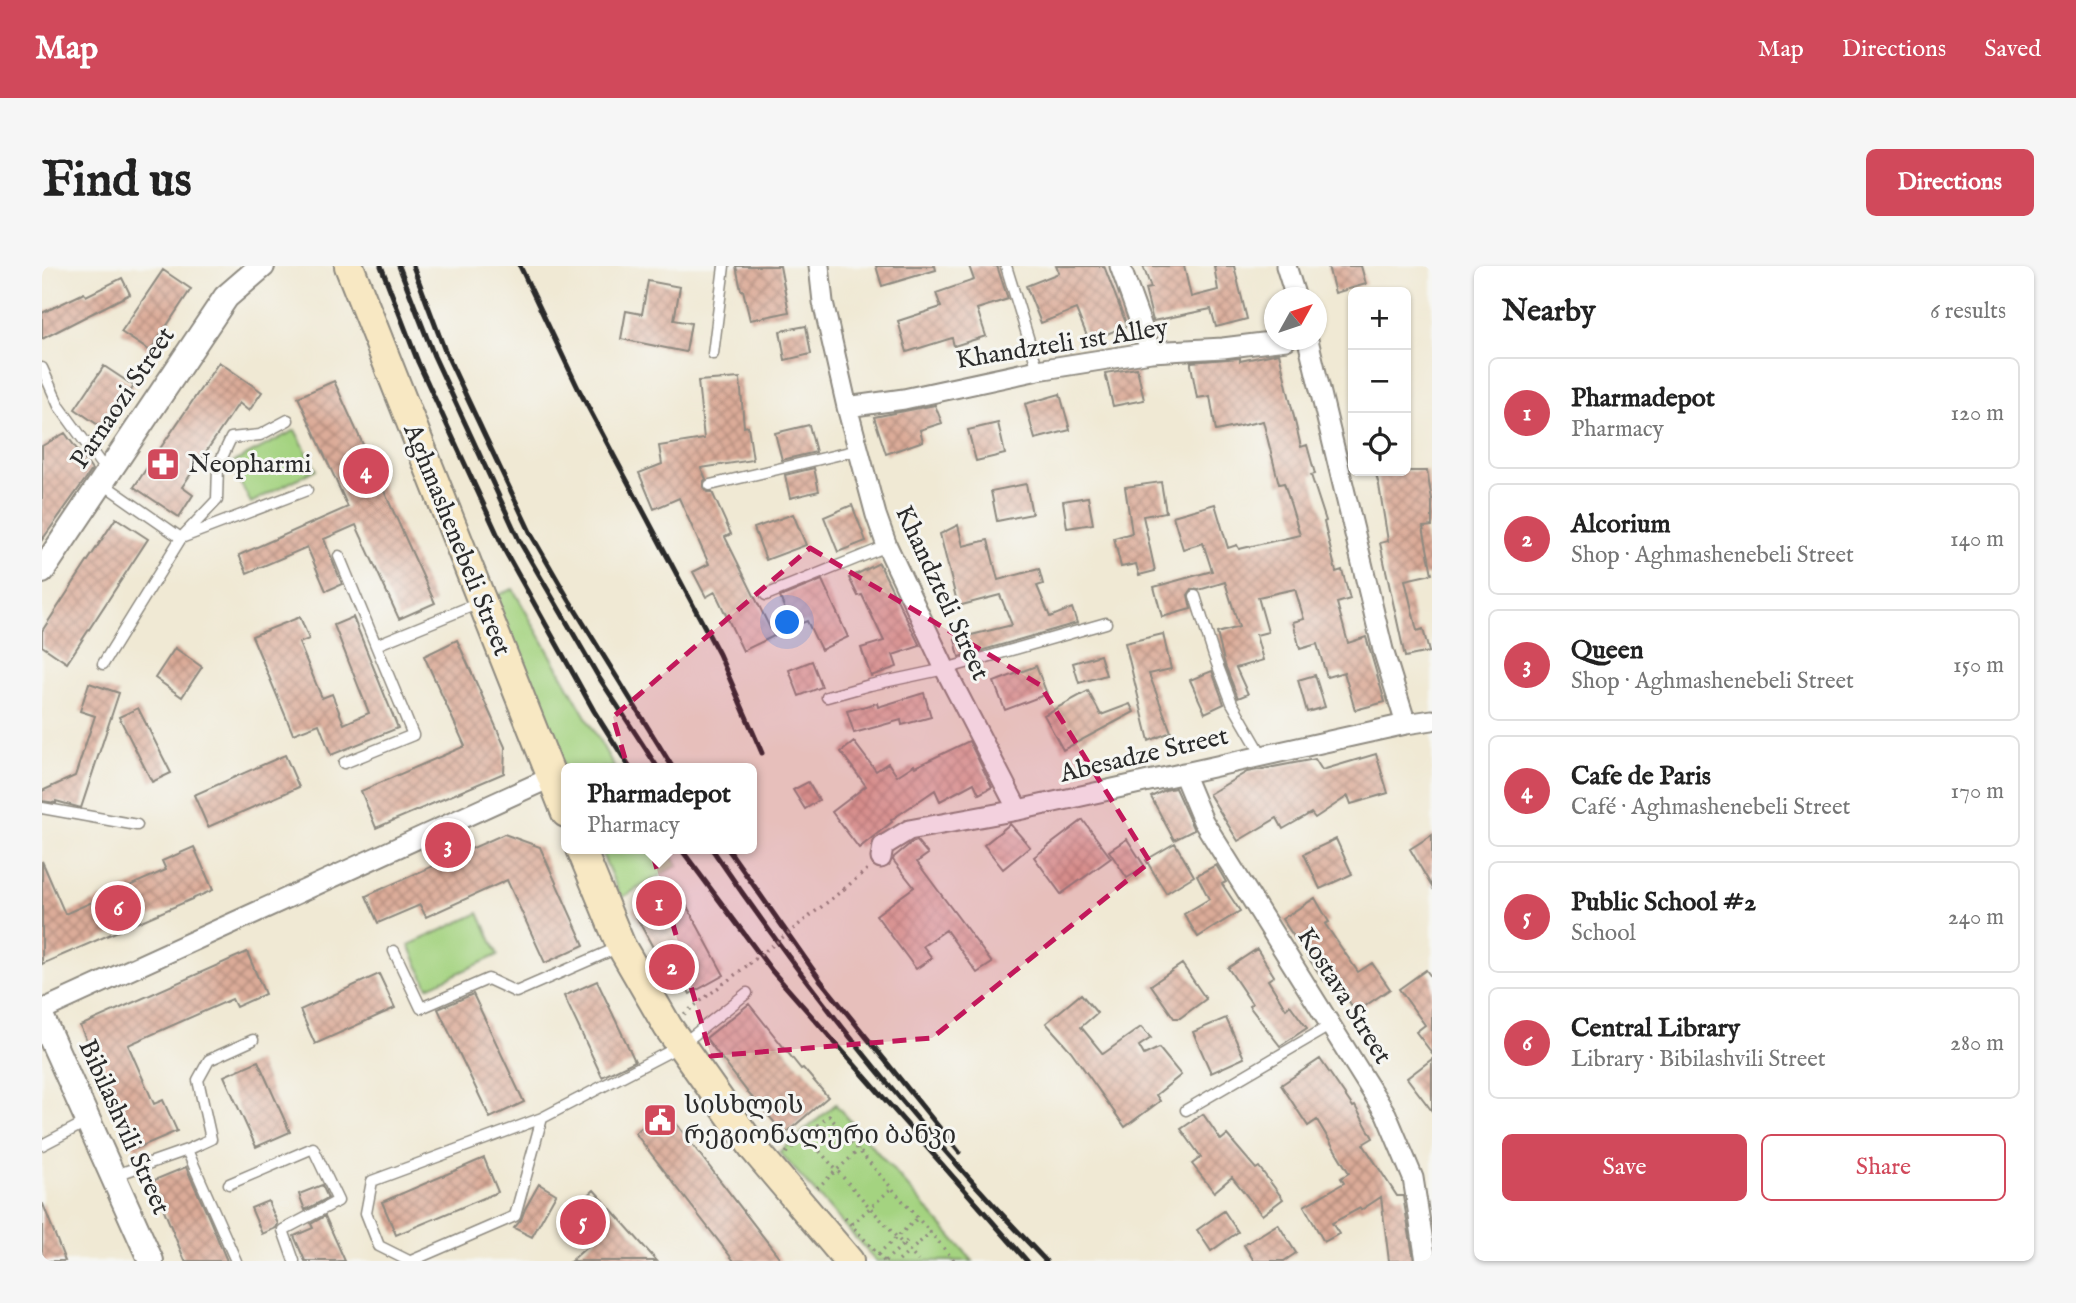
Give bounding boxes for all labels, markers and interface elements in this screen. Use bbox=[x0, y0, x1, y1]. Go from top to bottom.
text: Map bbox=[35, 28, 98, 70]
text: Map bbox=[1758, 34, 1804, 65]
text: Directions bbox=[1842, 34, 1946, 65]
text: Saved bbox=[1984, 34, 2041, 65]
button: Directions bbox=[1866, 149, 2034, 216]
text: Find us bbox=[42, 151, 192, 213]
north arrow bbox=[1264, 287, 1327, 350]
map controls bbox=[1348, 287, 1411, 476]
button: + bbox=[1348, 287, 1411, 350]
text: Nearby bbox=[1502, 293, 1595, 331]
text: 6 results bbox=[1930, 297, 2006, 326]
street label: Khandzteli 1st Alley bbox=[954, 311, 1170, 377]
street label: Parnaozi Street bbox=[63, 321, 183, 475]
button: − bbox=[1348, 350, 1411, 413]
text: Pharmadepot bbox=[1571, 382, 1715, 415]
text: 1 bbox=[1523, 399, 1531, 428]
text: 120 m bbox=[1951, 399, 2004, 428]
button: locate bbox=[1348, 413, 1411, 476]
text: Pharmacy bbox=[1571, 415, 1664, 444]
street label: Aghmashenebeli Street bbox=[395, 418, 519, 661]
pharmacy icon: Neopharmi bbox=[144, 445, 182, 483]
pin: 4 bbox=[343, 445, 389, 497]
place label: Neopharmi bbox=[188, 448, 311, 481]
street label: Khandzteli Street bbox=[887, 500, 997, 686]
text: Alcorium bbox=[1571, 508, 1671, 541]
text: 2 bbox=[1522, 525, 1532, 554]
text: 140 m bbox=[1950, 525, 2004, 554]
text: Shop · Aghmashenebeli Street bbox=[1571, 541, 1854, 570]
your location bbox=[770, 605, 804, 639]
text: Queen bbox=[1571, 634, 1644, 667]
text: 3 bbox=[1523, 651, 1531, 680]
text: 150 m bbox=[1953, 651, 2004, 680]
text: Shop · Aghmashenebeli Street bbox=[1571, 667, 1854, 696]
street label: Abesadze Street bbox=[1056, 720, 1232, 791]
text: Cafe de Paris bbox=[1571, 760, 1711, 793]
popup bbox=[561, 763, 757, 854]
text: 4 bbox=[1521, 777, 1533, 806]
text: 170 m bbox=[1951, 777, 2004, 806]
text: Pharmadepot bbox=[587, 778, 731, 811]
text: Café · Aghmashenebeli Street bbox=[1571, 793, 1850, 822]
text: Pharmacy bbox=[587, 811, 680, 840]
pin: 3 bbox=[425, 819, 471, 871]
pin: 1 bbox=[636, 877, 682, 929]
pin: 6 bbox=[95, 882, 141, 934]
text: Public School #2 bbox=[1571, 886, 1756, 919]
text: 5 bbox=[1523, 903, 1531, 932]
text: 240 m bbox=[1948, 903, 2004, 932]
text: School bbox=[1571, 919, 1636, 948]
street label: Kostava Street bbox=[1289, 922, 1399, 1070]
pin: 2 bbox=[649, 941, 695, 993]
text: Central Library bbox=[1571, 1012, 1740, 1045]
text: 6 bbox=[1522, 1029, 1532, 1058]
text: 280 m bbox=[1950, 1029, 2004, 1058]
street label: Bibilashvili Street bbox=[71, 1034, 177, 1220]
text: Library · Bibilashvili Street bbox=[1571, 1045, 1826, 1074]
place label: სისხლის რეგიონალური ბანკი bbox=[684, 1089, 956, 1152]
public building icon: სისხლის რეგიონალური ბანკი bbox=[641, 1101, 679, 1139]
button: Save bbox=[1502, 1134, 1747, 1201]
button: Share bbox=[1761, 1134, 2006, 1201]
pin: 5 bbox=[560, 1196, 606, 1248]

